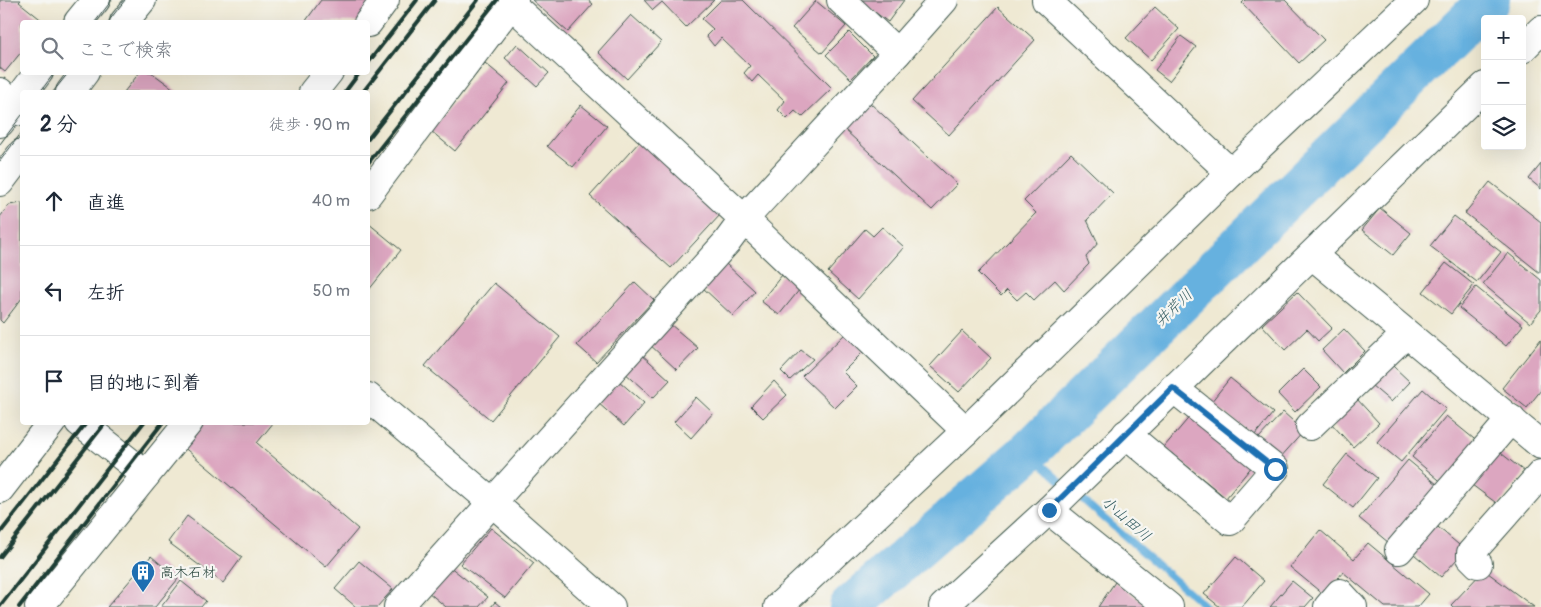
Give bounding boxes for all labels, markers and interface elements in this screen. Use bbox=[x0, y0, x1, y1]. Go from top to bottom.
map controls bbox=[1481, 15, 1526, 150]
button: + bbox=[1481, 15, 1526, 60]
search box bbox=[20, 20, 370, 75]
icon: search bbox=[38, 34, 66, 62]
text: ここで検索 bbox=[78, 38, 173, 62]
button: − bbox=[1481, 60, 1526, 105]
button: layers bbox=[1481, 105, 1526, 150]
text: 2 分 bbox=[40, 111, 77, 138]
text: 徒歩 · 90 m bbox=[269, 115, 350, 135]
icon: ahead bbox=[40, 187, 68, 215]
text: 直進 bbox=[87, 191, 125, 215]
text: 40 m bbox=[312, 191, 350, 211]
icon: left bbox=[40, 277, 68, 305]
text: 左折 bbox=[87, 281, 125, 305]
text: 50 m bbox=[313, 281, 350, 301]
water label: 井芹川 bbox=[1151, 286, 1197, 330]
icon: arrive bbox=[40, 367, 68, 395]
text: 目的地に到着 bbox=[87, 371, 201, 395]
route start bbox=[1264, 458, 1287, 481]
water label: 小山田川 bbox=[1097, 492, 1155, 546]
route end bbox=[1038, 499, 1061, 522]
building icon: 高木石材 bbox=[130, 559, 156, 593]
place label: 高木石材 bbox=[160, 564, 216, 581]

